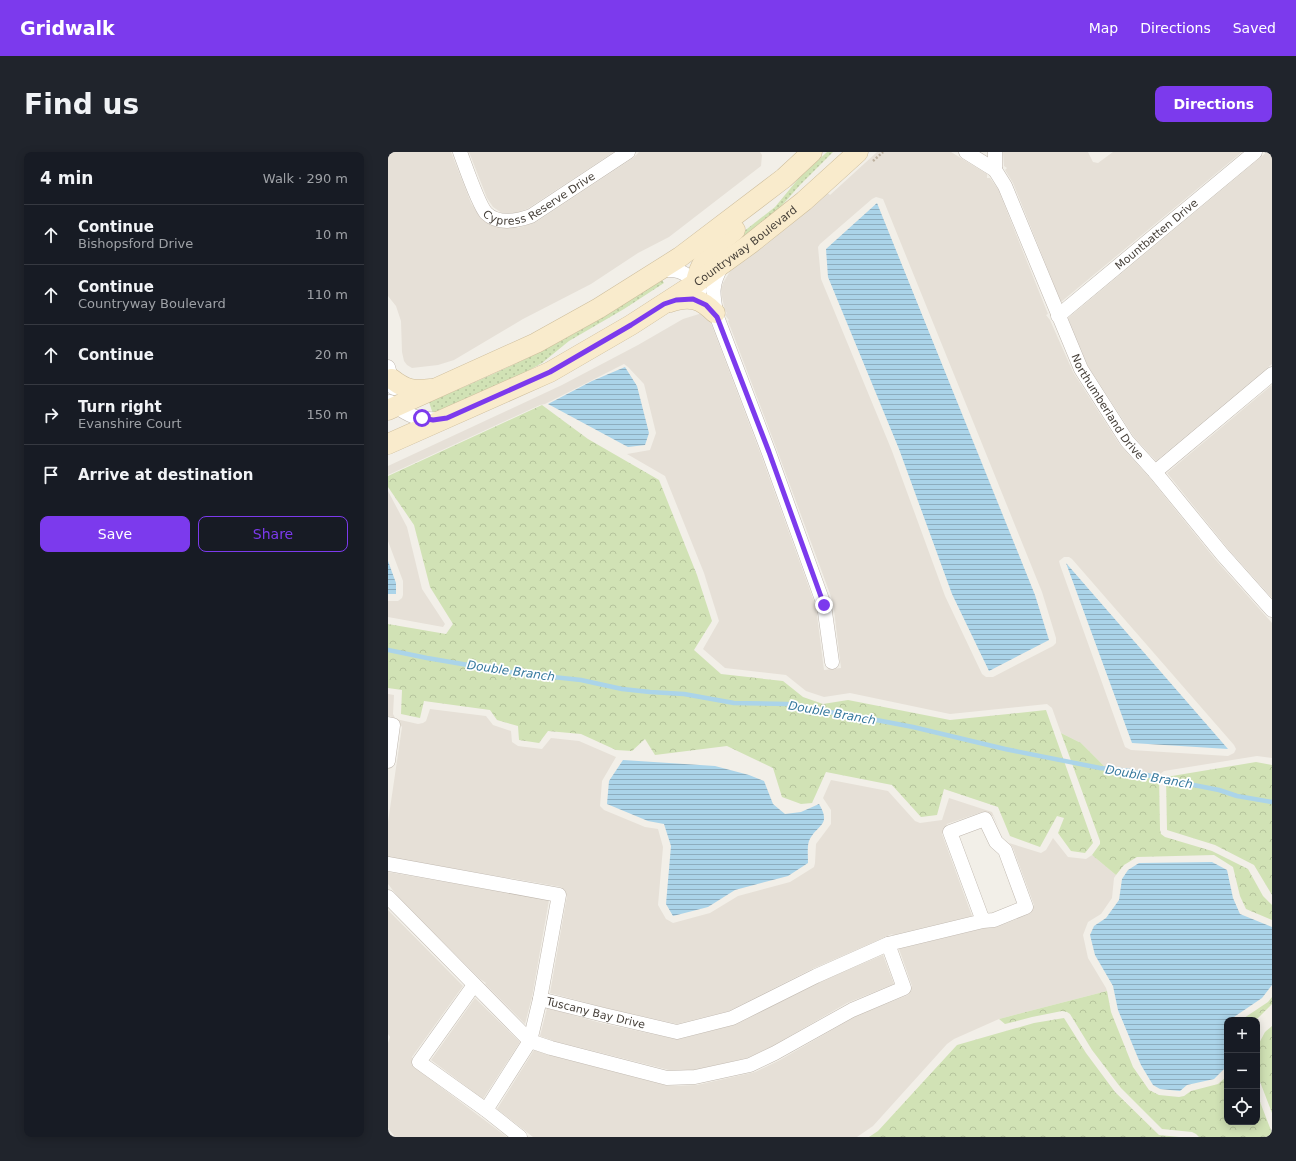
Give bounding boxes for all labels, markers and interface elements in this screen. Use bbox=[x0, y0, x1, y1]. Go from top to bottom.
text: Gridwalk bbox=[20, 17, 115, 39]
text: Map bbox=[1089, 20, 1118, 36]
text: Directions bbox=[1140, 20, 1211, 36]
text: Saved bbox=[1233, 20, 1276, 36]
button: Directions bbox=[1155, 86, 1272, 122]
text: Find us bbox=[24, 88, 139, 121]
text: 4 min bbox=[40, 168, 93, 188]
street label: Cypress Reserve Drive bbox=[480, 170, 598, 228]
text: Walk · 290 m bbox=[263, 171, 348, 186]
street label: Mountbatten Drive bbox=[1113, 196, 1201, 273]
street label: Countryway Boulevard bbox=[692, 203, 799, 289]
text: Continue bbox=[78, 218, 154, 236]
icon: ahead bbox=[40, 224, 62, 246]
text: 10 m bbox=[315, 227, 348, 242]
text: Bishopsford Drive bbox=[78, 236, 193, 251]
text: Continue bbox=[78, 278, 154, 296]
icon: ahead bbox=[40, 284, 62, 306]
text: 110 m bbox=[306, 287, 348, 302]
text: Countryway Boulevard bbox=[78, 296, 226, 311]
icon: ahead bbox=[40, 344, 62, 366]
text: Continue bbox=[78, 346, 154, 364]
text: 20 m bbox=[315, 347, 348, 362]
street label: Northumberland Drive bbox=[1068, 352, 1146, 462]
text: Turn right bbox=[78, 398, 162, 416]
icon: right bbox=[40, 404, 62, 426]
text: 150 m bbox=[306, 407, 348, 422]
route start bbox=[413, 409, 431, 427]
text: Evanshire Court bbox=[78, 416, 182, 431]
icon: arrive bbox=[40, 464, 62, 486]
text: Arrive at destination bbox=[78, 466, 253, 484]
button: Save bbox=[40, 516, 190, 552]
button: Share bbox=[198, 516, 348, 552]
route end bbox=[815, 596, 833, 614]
water label: Double Branch bbox=[466, 658, 556, 684]
water label: Double Branch bbox=[787, 698, 877, 728]
water label: Double Branch bbox=[1104, 762, 1194, 792]
street label: Tuscany Bay Drive bbox=[544, 995, 647, 1031]
map controls bbox=[1224, 1017, 1260, 1125]
button: + bbox=[1224, 1017, 1260, 1053]
button: − bbox=[1224, 1053, 1260, 1089]
button: locate bbox=[1224, 1089, 1260, 1125]

